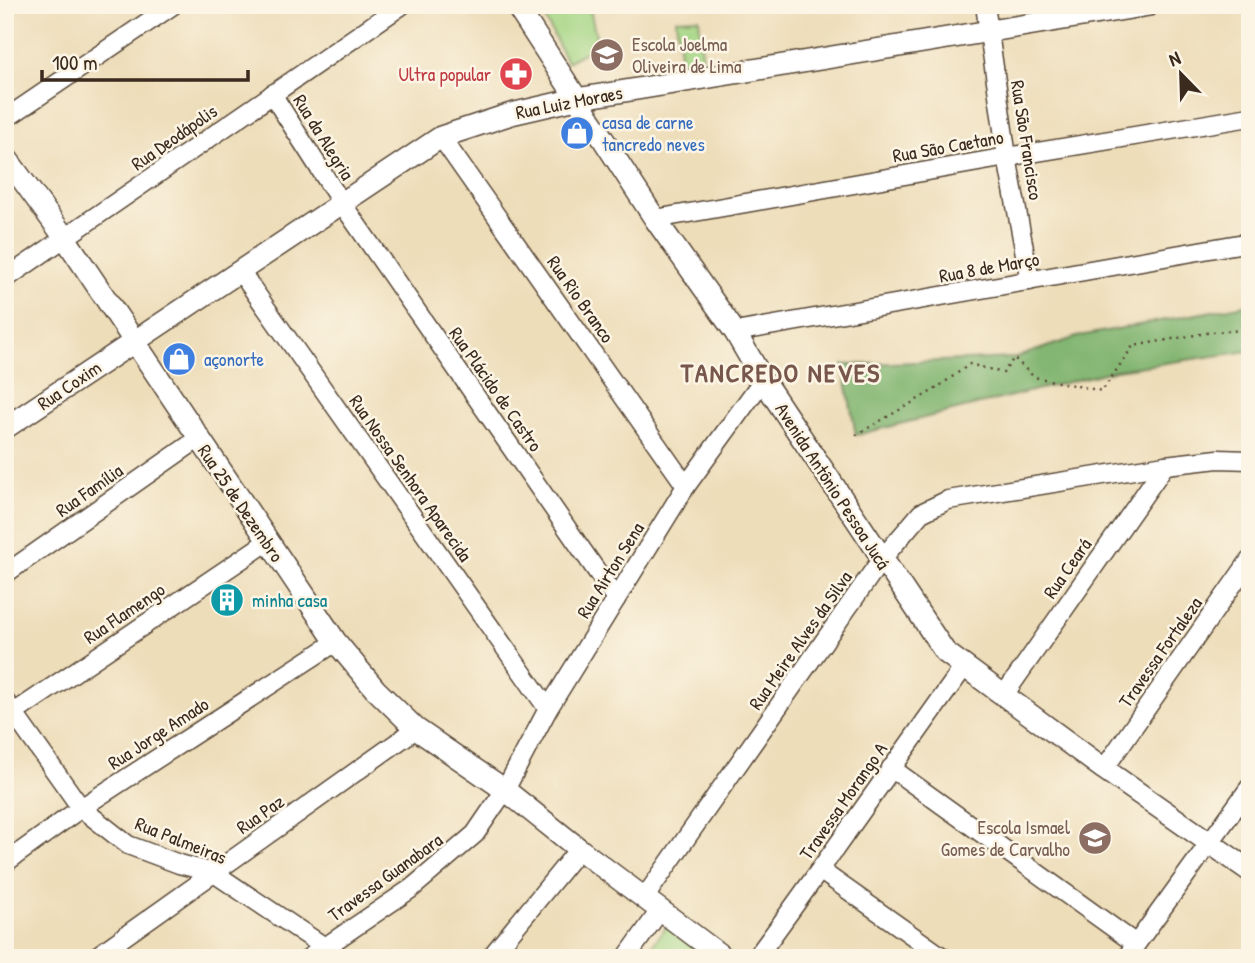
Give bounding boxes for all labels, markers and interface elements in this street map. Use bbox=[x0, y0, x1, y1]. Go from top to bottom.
place label: Escola Joelma Oliveira de Lima bbox=[632, 31, 742, 79]
school or university icon: Escola Joelma Oliveira de Lima bbox=[588, 36, 626, 74]
scale bar bbox=[42, 38, 248, 82]
north arrow bbox=[1146, 38, 1216, 108]
text: N bbox=[1165, 44, 1184, 72]
text: 100 m bbox=[52, 48, 98, 77]
pharmacy icon: Ultra popular bbox=[497, 55, 535, 93]
place label: Ultra popular bbox=[398, 61, 492, 87]
street label: Rua São Francisco bbox=[1005, 78, 1049, 202]
street label: Rua Luiz Moraes bbox=[513, 79, 625, 125]
street label: Rua da Alegria bbox=[287, 89, 361, 185]
street label: Rua Deodápolis bbox=[126, 98, 222, 176]
place label: casa de carne tancredo neves bbox=[602, 109, 705, 157]
shop icon: casa de carne tancredo neves bbox=[558, 114, 596, 152]
street label: Rua São Caetano bbox=[891, 123, 1006, 169]
street label: Rua 8 de Março bbox=[937, 245, 1041, 289]
street label: Rua Rio Branco bbox=[541, 250, 621, 348]
street label: Rua Plácido de Castro bbox=[443, 321, 549, 457]
shop icon: açonorte bbox=[160, 340, 198, 378]
place label: açonorte bbox=[204, 346, 265, 372]
street label: Rua Coxim bbox=[32, 354, 106, 416]
district label: TANCREDO NEVES bbox=[680, 355, 881, 390]
street label: Rua Nossa Senhora Aparecida bbox=[344, 389, 479, 567]
street label: Avenida Antônio Pessoa Jucá bbox=[769, 398, 897, 575]
street label: Rua 25 de Dezembro bbox=[192, 439, 290, 567]
street label: Rua Família bbox=[50, 457, 128, 523]
street label: Rua Airton Sena bbox=[570, 517, 650, 623]
street label: Rua Ceará bbox=[1037, 532, 1098, 603]
street label: Rua Meire Alves da Silva bbox=[742, 565, 858, 715]
street label: Rua Flamengo bbox=[78, 576, 170, 650]
building icon: minha casa bbox=[208, 581, 246, 619]
place label: minha casa bbox=[252, 587, 328, 613]
street label: Travessa Fortaleza bbox=[1112, 591, 1208, 713]
street label: Rua Jorge Amado bbox=[103, 691, 214, 775]
street label: Travessa Morango A bbox=[793, 737, 893, 865]
street label: Rua Paz bbox=[231, 788, 289, 840]
street label: Rua Palmeiras bbox=[131, 810, 231, 870]
place label: Escola Ismael Gomes de Carvalho bbox=[941, 814, 1071, 862]
school or university icon: Escola Ismael Gomes de Carvalho bbox=[1076, 819, 1114, 857]
street label: Travessa Guanabara bbox=[323, 826, 448, 927]

